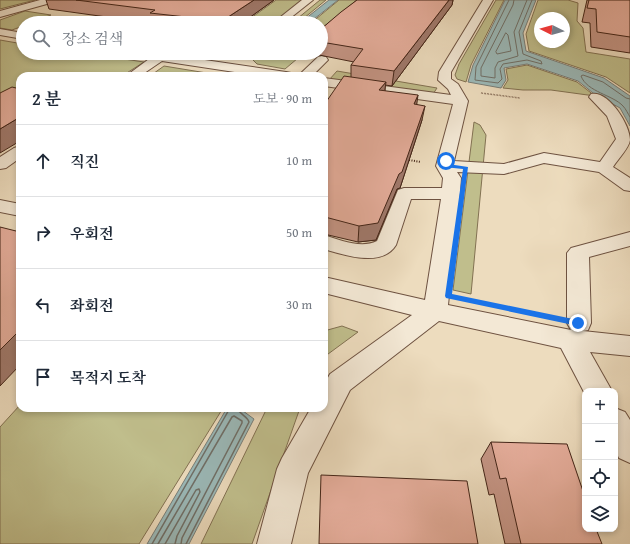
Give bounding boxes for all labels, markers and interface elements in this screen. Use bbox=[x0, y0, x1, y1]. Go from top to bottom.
north arrow bbox=[534, 12, 570, 48]
search box bbox=[16, 16, 328, 60]
icon: search bbox=[30, 27, 52, 49]
text: 장소 검색 bbox=[62, 28, 123, 49]
text: 2 분 bbox=[32, 86, 61, 111]
text: 도보 · 90 m bbox=[253, 89, 312, 108]
icon: ahead bbox=[32, 150, 54, 172]
text: 직진 bbox=[70, 151, 99, 172]
text: 10 m bbox=[286, 151, 312, 170]
route start bbox=[437, 152, 455, 170]
icon: right bbox=[32, 222, 54, 244]
text: 우회전 bbox=[70, 223, 113, 244]
text: 50 m bbox=[286, 223, 312, 242]
icon: left bbox=[32, 294, 54, 316]
text: 좌회전 bbox=[70, 295, 113, 316]
text: 30 m bbox=[286, 295, 312, 314]
route end bbox=[569, 314, 587, 332]
icon: arrive bbox=[32, 366, 54, 388]
text: 목적지 도착 bbox=[70, 367, 146, 388]
map controls bbox=[582, 388, 618, 532]
button: + bbox=[582, 388, 618, 424]
button: − bbox=[582, 424, 618, 460]
button: locate bbox=[582, 460, 618, 496]
button: layers bbox=[582, 496, 618, 532]

